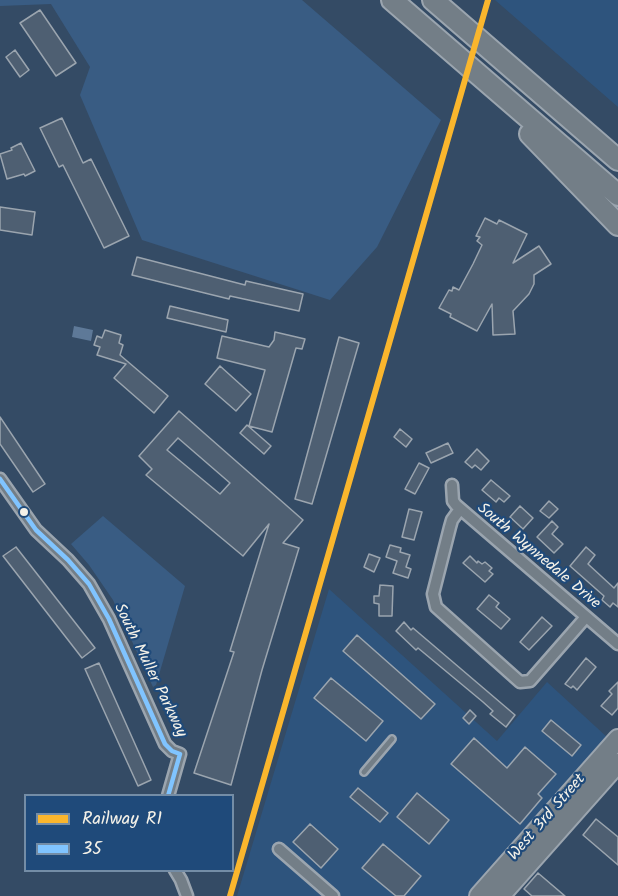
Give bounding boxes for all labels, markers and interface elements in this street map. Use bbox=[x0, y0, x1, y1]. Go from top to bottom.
street label: South Wynnedale Drive bbox=[472, 500, 604, 614]
unlabelled marker bbox=[18, 506, 30, 518]
street label: South Muller Parkway bbox=[108, 601, 190, 741]
street label: West 3rd Street bbox=[505, 771, 591, 865]
legend bbox=[24, 794, 234, 872]
text: Railway R1 bbox=[82, 805, 162, 834]
text: 35 bbox=[82, 835, 102, 864]

